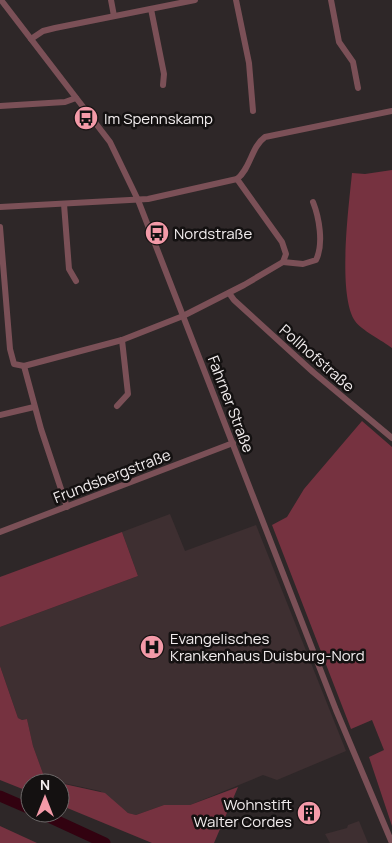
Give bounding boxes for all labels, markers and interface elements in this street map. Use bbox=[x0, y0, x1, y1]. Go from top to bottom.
bus stop icon: Im Spennskamp bbox=[73, 105, 99, 131]
place label: Im Spennskamp bbox=[104, 108, 213, 129]
bus stop icon: Nordstraße bbox=[144, 220, 170, 246]
place label: Nordstraße bbox=[174, 223, 253, 244]
street label: Pollhofstraße bbox=[275, 320, 359, 397]
street label: Fahrner Straße bbox=[203, 352, 259, 456]
street label: Frundsbergstraße bbox=[50, 444, 174, 508]
place label: Evangelisches Krankenhaus Duisburg-Nord bbox=[170, 628, 365, 666]
hospital icon: Evangelisches Krankenhaus Duisburg-Nord bbox=[139, 634, 165, 660]
north arrow bbox=[20, 773, 70, 823]
text: N bbox=[40, 775, 50, 794]
place label: Wohnstift Walter Cordes bbox=[194, 794, 292, 832]
building icon: Wohnstift Walter Cordes bbox=[296, 800, 322, 826]

